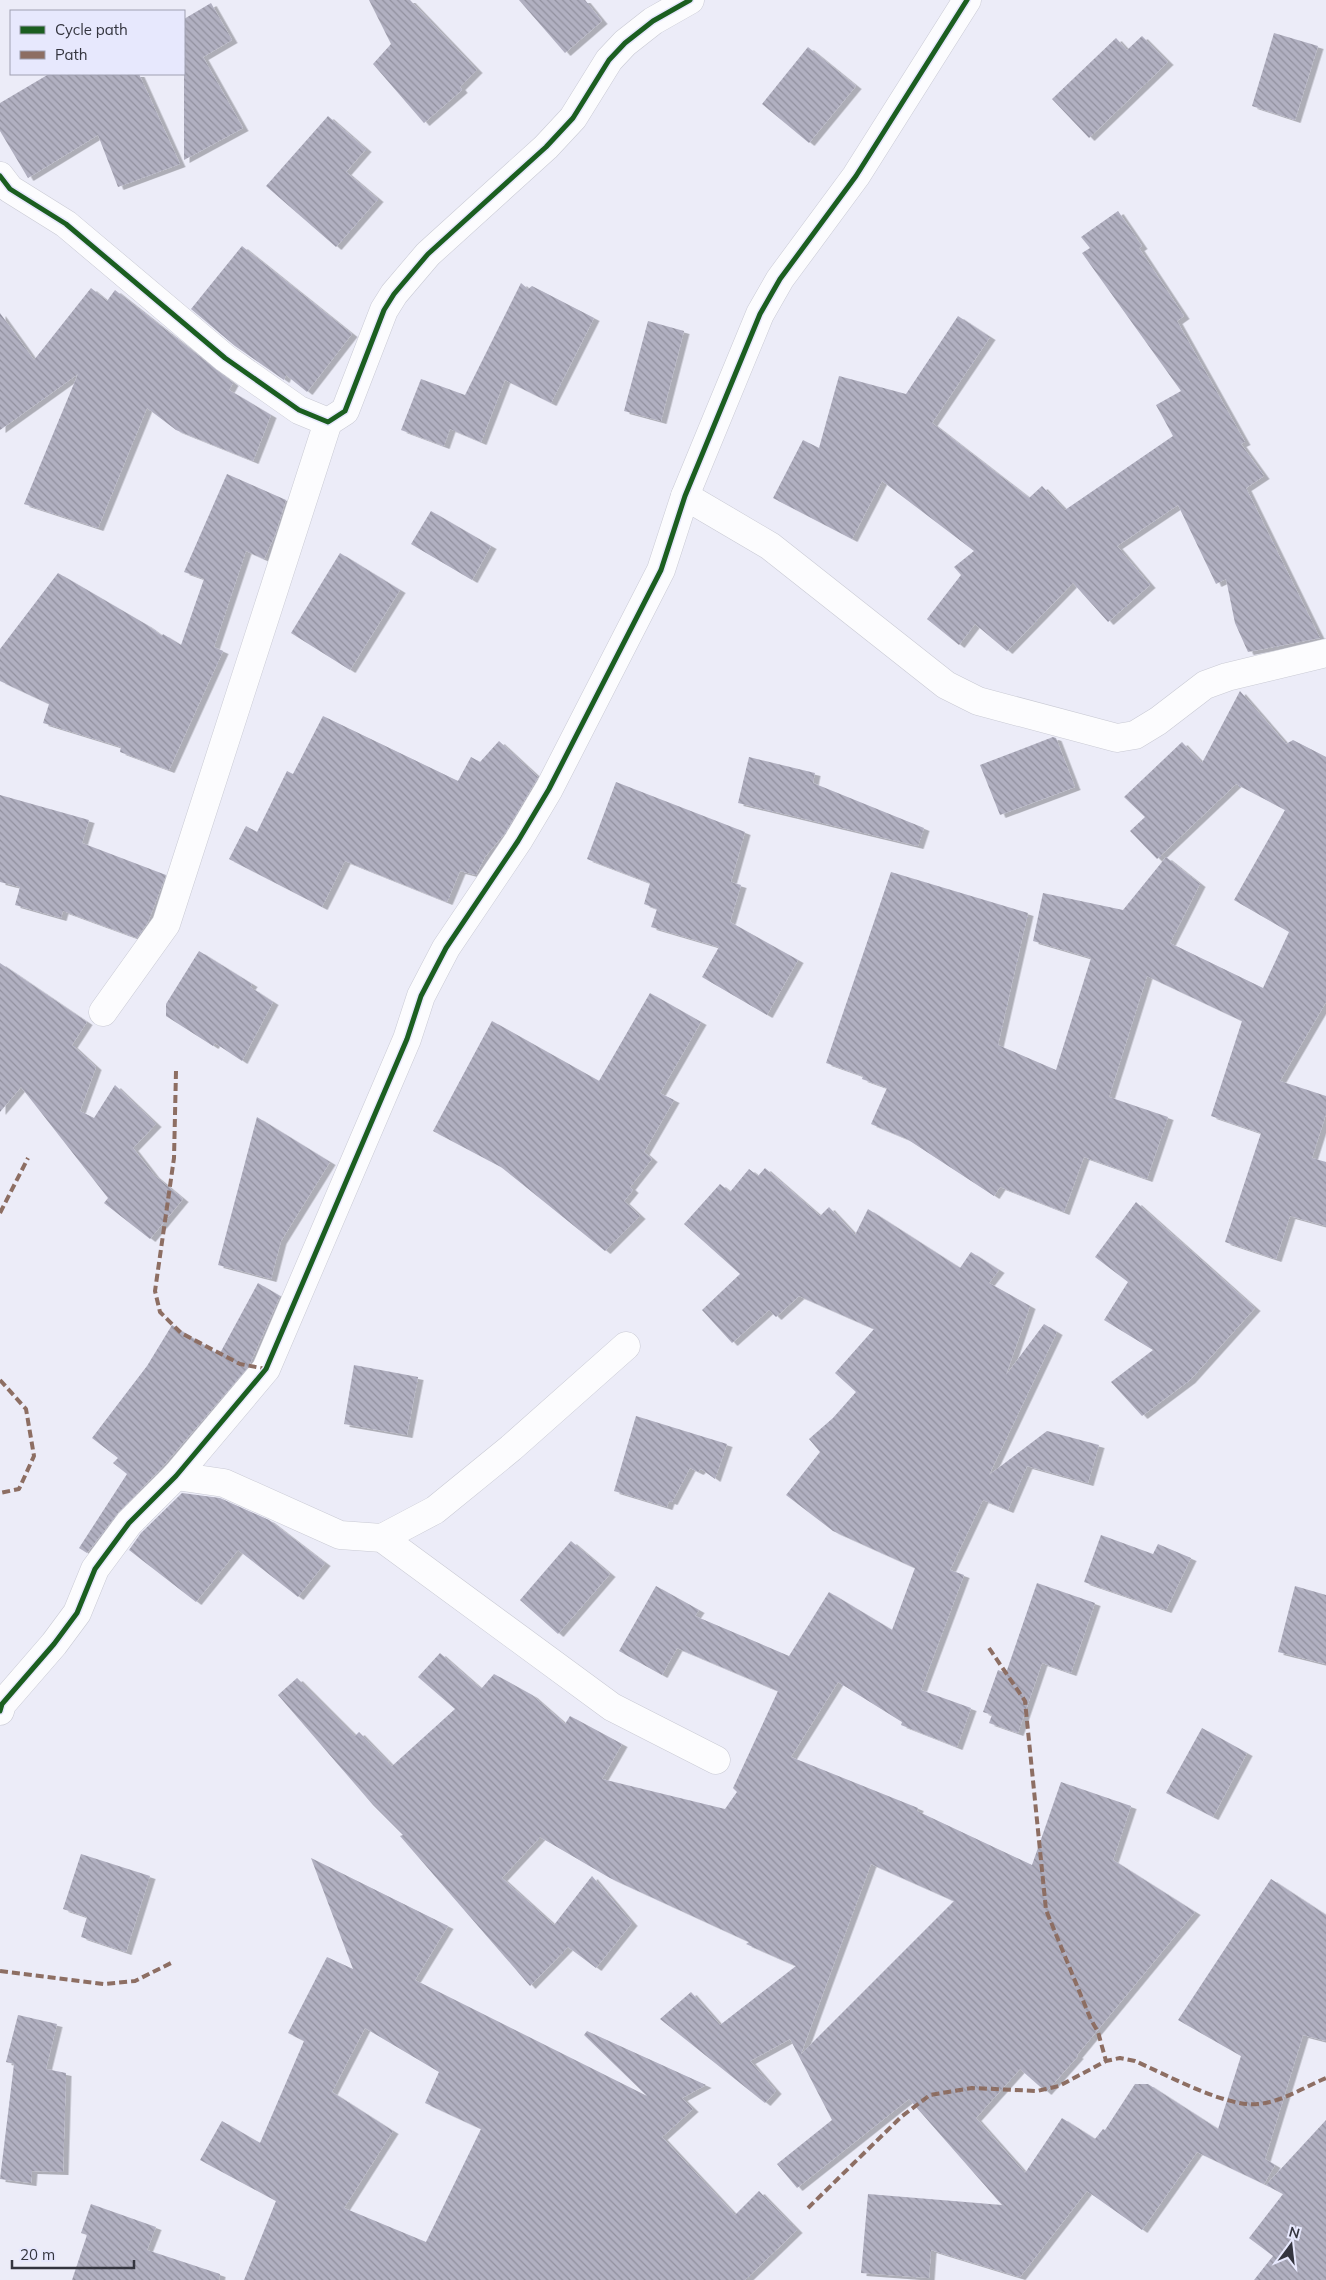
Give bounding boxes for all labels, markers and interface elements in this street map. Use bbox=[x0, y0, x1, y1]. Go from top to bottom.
legend bbox=[10, 10, 185, 75]
text: Cycle path bbox=[55, 20, 128, 39]
text: Path bbox=[55, 45, 87, 64]
north arrow bbox=[1266, 2220, 1316, 2270]
text: N bbox=[1287, 2222, 1302, 2243]
scale bar bbox=[12, 2238, 135, 2270]
text: 20 m bbox=[20, 2245, 55, 2264]

